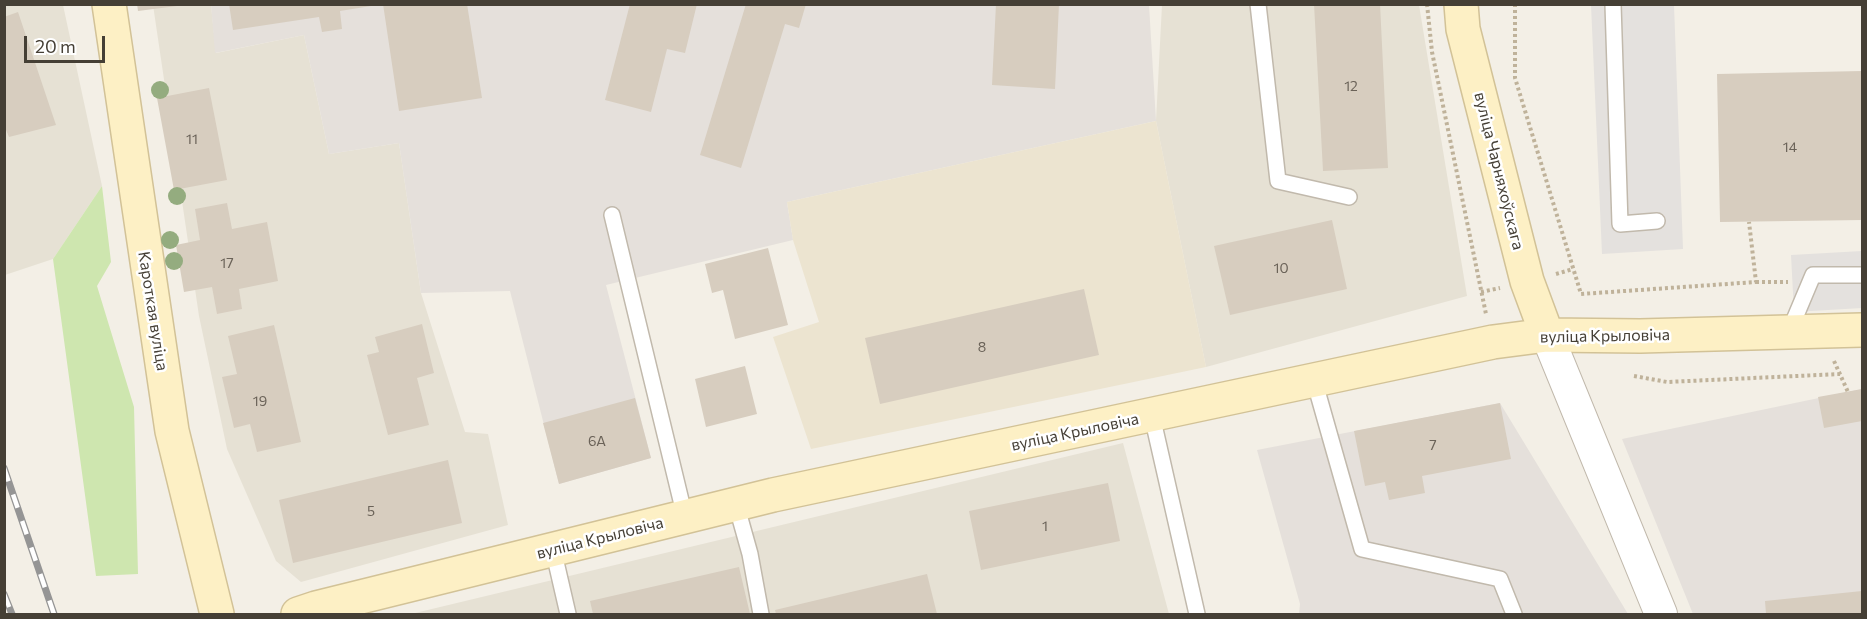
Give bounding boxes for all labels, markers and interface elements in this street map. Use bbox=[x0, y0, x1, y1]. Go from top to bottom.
scale bar bbox=[27, 24, 108, 62]
text: 20 m bbox=[35, 35, 76, 57]
house number: 12 bbox=[1344, 78, 1358, 94]
street label: вуліца Чарняхоўскага bbox=[1470, 90, 1528, 252]
house number: 11 bbox=[186, 131, 198, 147]
house number: 14 bbox=[1783, 139, 1797, 155]
street label: Кароткая вуліца bbox=[134, 250, 172, 372]
house number: 17 bbox=[220, 255, 234, 271]
house number: 10 bbox=[1273, 260, 1289, 276]
street label: вуліца Крыловіча bbox=[1540, 325, 1670, 347]
house number: 8 bbox=[978, 339, 986, 355]
house number: 19 bbox=[253, 393, 267, 409]
street label: вуліца Крыловіча bbox=[1009, 409, 1141, 455]
house number: 6А bbox=[588, 433, 606, 449]
house number: 7 bbox=[1429, 437, 1437, 453]
house number: 5 bbox=[367, 503, 375, 519]
street label: вуліца Крыловіча bbox=[535, 513, 665, 563]
house number: 1 bbox=[1042, 518, 1048, 534]

